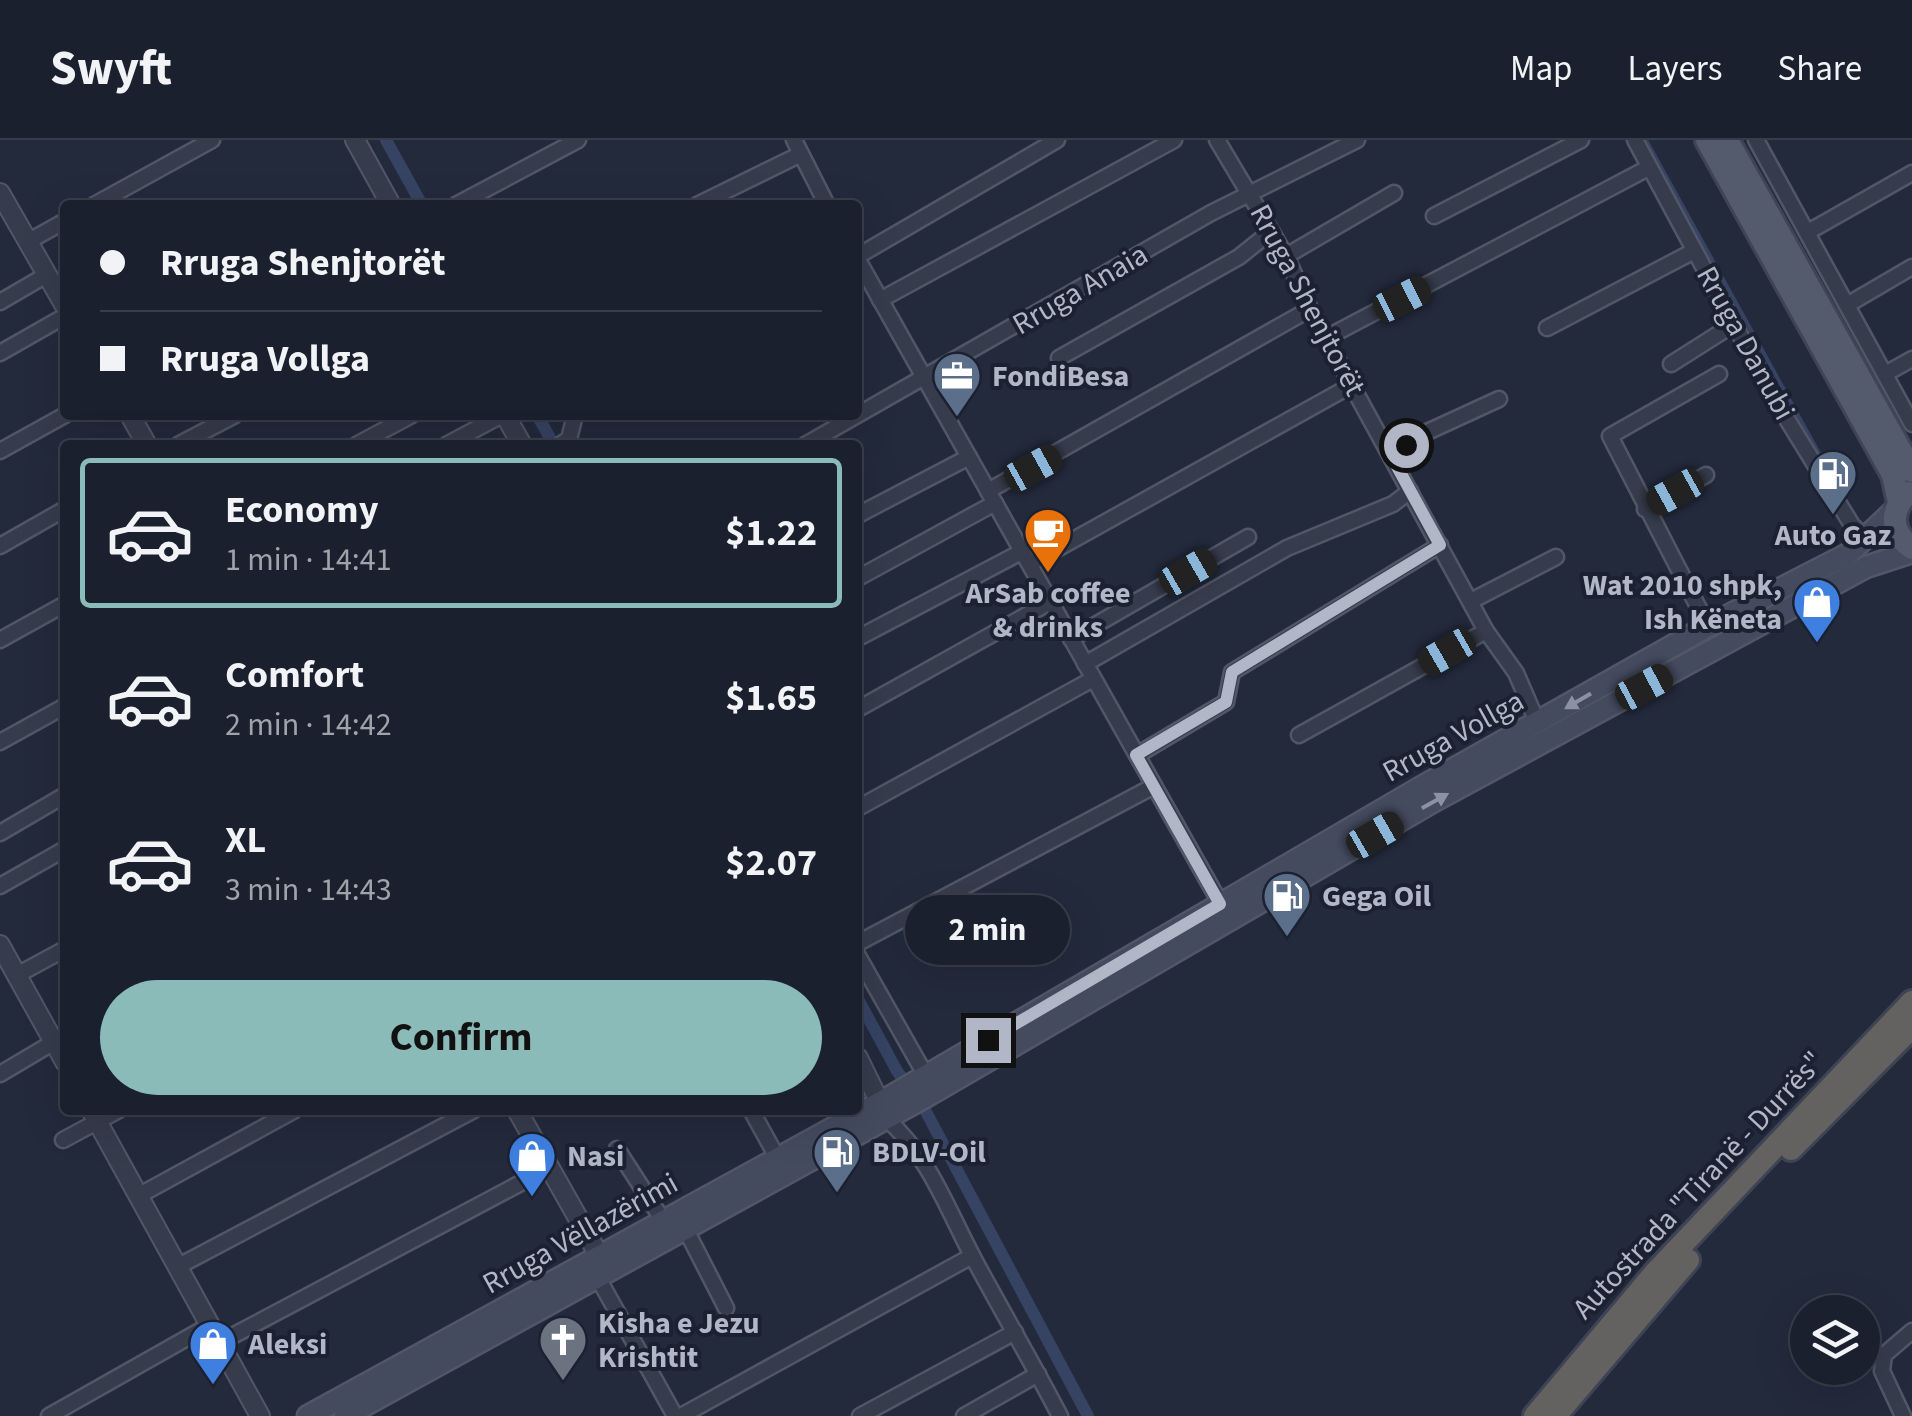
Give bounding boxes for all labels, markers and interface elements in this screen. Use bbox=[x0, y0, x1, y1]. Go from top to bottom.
text: Swyft bbox=[50, 35, 172, 103]
text: Map bbox=[1510, 44, 1573, 94]
text: Layers bbox=[1628, 44, 1722, 94]
text: Share bbox=[1777, 44, 1862, 94]
street label: Rruga Shenjtorët bbox=[1239, 197, 1376, 404]
street label: Rruga Anaia bbox=[1005, 233, 1156, 346]
text: Rruga Shenjtorët bbox=[160, 236, 446, 290]
street label: Rruga Danubi bbox=[1686, 259, 1806, 428]
car bbox=[1368, 272, 1436, 326]
text: Rruga Vollga bbox=[160, 332, 370, 386]
office icon: FondiBesa bbox=[931, 350, 983, 418]
place label: FondiBesa bbox=[992, 355, 1129, 398]
route start bbox=[1384, 423, 1429, 468]
car bbox=[999, 440, 1067, 496]
fuel station icon: Auto Gaz bbox=[1807, 448, 1859, 516]
car bbox=[1641, 464, 1709, 520]
text: Economy bbox=[225, 483, 378, 537]
icon: car bbox=[105, 488, 195, 578]
text: $1.22 bbox=[725, 506, 817, 560]
cafe icon: ArSab coffee & drinks bbox=[1022, 506, 1074, 574]
place label: Auto Gaz bbox=[1774, 514, 1891, 557]
text: 1 min · 14:41 bbox=[225, 537, 392, 583]
car bbox=[1155, 544, 1221, 600]
place label: Wat 2010 shpk, Ish Këneta bbox=[1583, 564, 1782, 641]
place label: ArSab coffee & drinks bbox=[964, 572, 1131, 649]
shop icon: Wat 2010 shpk, Ish Këneta bbox=[1791, 576, 1843, 644]
car bbox=[1414, 624, 1480, 680]
text: Comfort bbox=[225, 648, 364, 702]
icon: car bbox=[105, 653, 195, 743]
car bbox=[1610, 660, 1678, 714]
text: $1.65 bbox=[725, 671, 817, 725]
street label: Rruga Vollga bbox=[1375, 680, 1532, 793]
one-way arrow bbox=[1564, 692, 1592, 709]
text: 2 min · 14:42 bbox=[225, 702, 392, 748]
one-way arrow bbox=[1421, 793, 1449, 810]
car bbox=[1342, 807, 1408, 863]
text: XL bbox=[225, 813, 266, 867]
icon: car bbox=[105, 818, 195, 908]
text: $2.07 bbox=[725, 836, 817, 890]
text: 3 min · 14:43 bbox=[225, 867, 392, 913]
fuel station icon: Gega Oil bbox=[1261, 870, 1313, 938]
place label: Gega Oil bbox=[1322, 875, 1431, 918]
callout: 2 min bbox=[906, 895, 1070, 965]
text: 2 min bbox=[949, 907, 1026, 953]
button: Confirm bbox=[100, 980, 822, 1095]
route end bbox=[966, 1018, 1011, 1063]
street label: Autostrada "Tiranë - Durrës" bbox=[1563, 1042, 1834, 1329]
fuel station icon: BDLV-Oil bbox=[811, 1126, 863, 1194]
shop icon: Nasi bbox=[506, 1130, 558, 1198]
place label: BDLV-Oil bbox=[872, 1131, 986, 1174]
place label: Nasi bbox=[567, 1135, 624, 1178]
street label: Rruga Vëllazërimi bbox=[475, 1162, 686, 1305]
map controls bbox=[1790, 1295, 1880, 1385]
button: layers bbox=[1790, 1295, 1880, 1385]
place label: Kisha e Jezu Krishtit bbox=[598, 1302, 760, 1379]
church icon: Kisha e Jezu Krishtit bbox=[537, 1314, 589, 1382]
shop icon: Aleksi bbox=[187, 1318, 239, 1386]
place label: Aleksi bbox=[247, 1323, 327, 1366]

